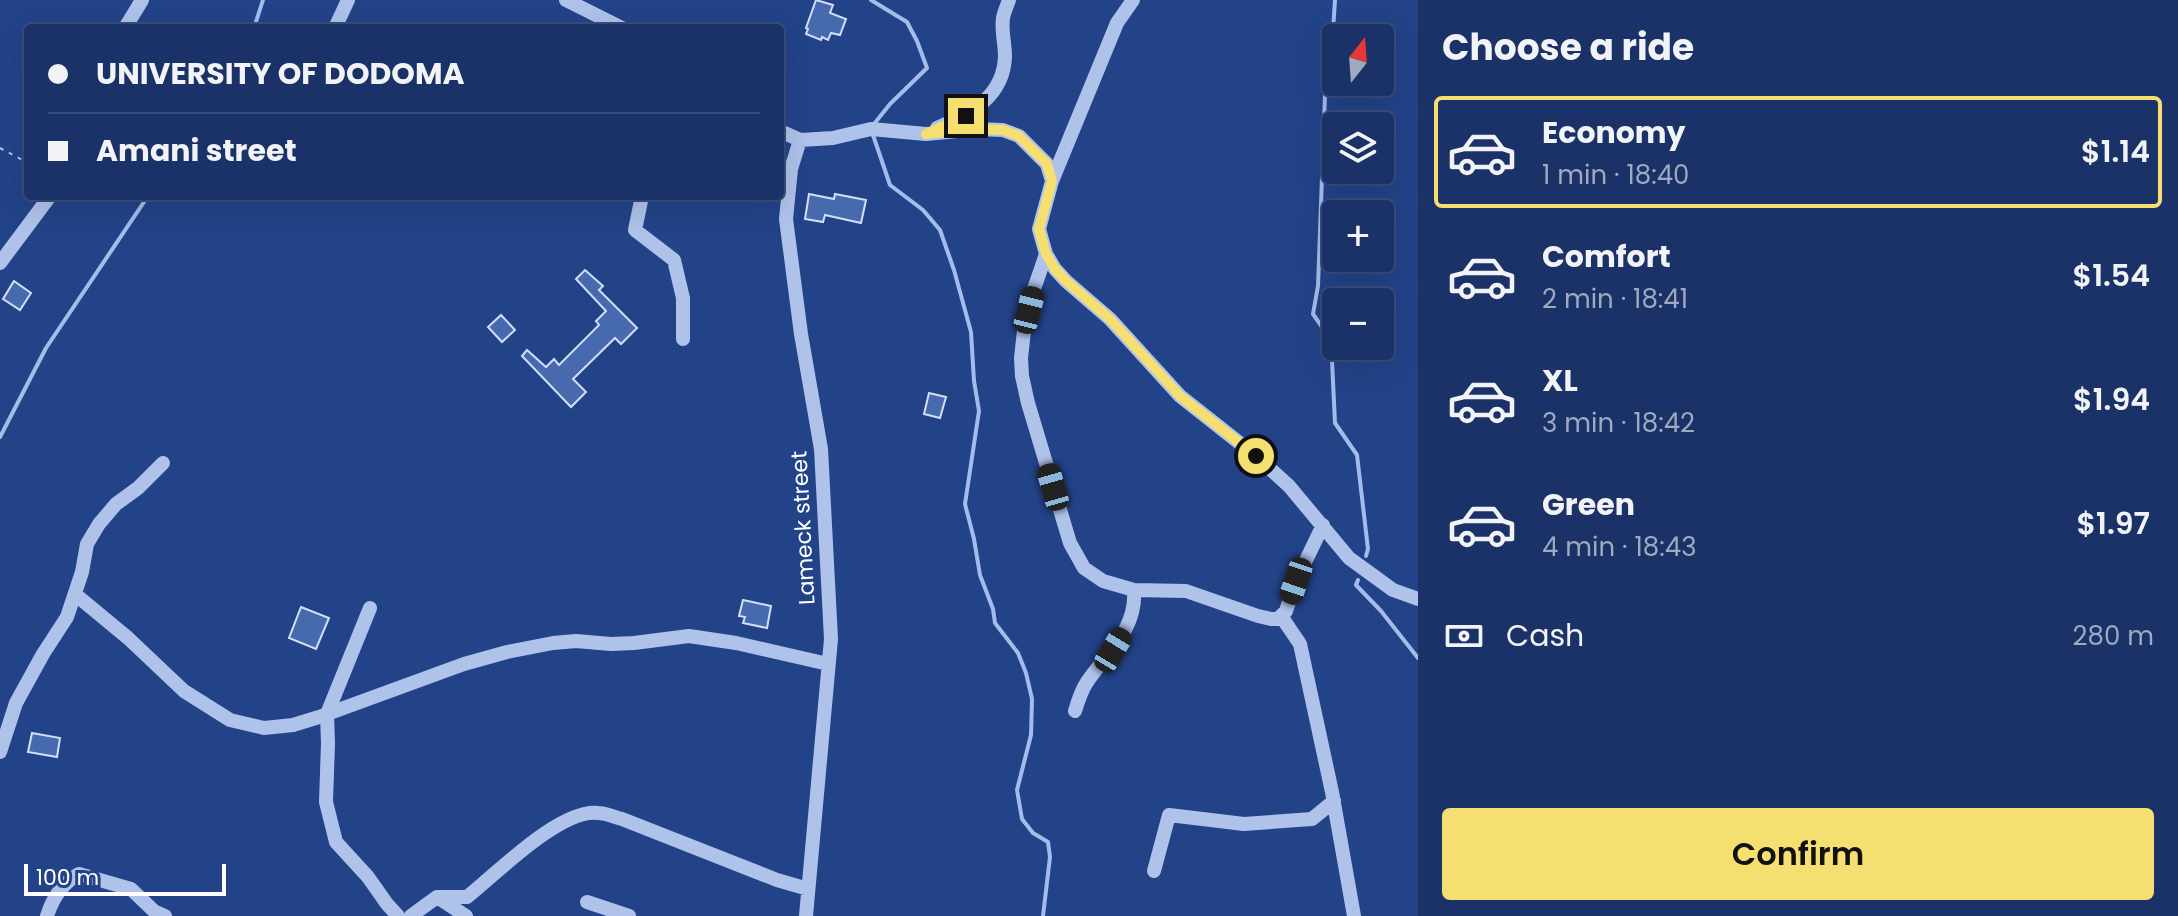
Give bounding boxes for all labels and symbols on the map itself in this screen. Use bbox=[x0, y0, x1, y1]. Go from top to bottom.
north arrow bbox=[1322, 24, 1394, 96]
route end bbox=[948, 98, 984, 134]
car bbox=[1012, 284, 1046, 336]
route start bbox=[1238, 438, 1274, 474]
street label: Lameck street bbox=[783, 450, 823, 606]
car bbox=[1035, 461, 1071, 513]
car bbox=[1277, 554, 1315, 608]
car bbox=[1090, 623, 1136, 677]
scale bar bbox=[24, 860, 226, 896]

